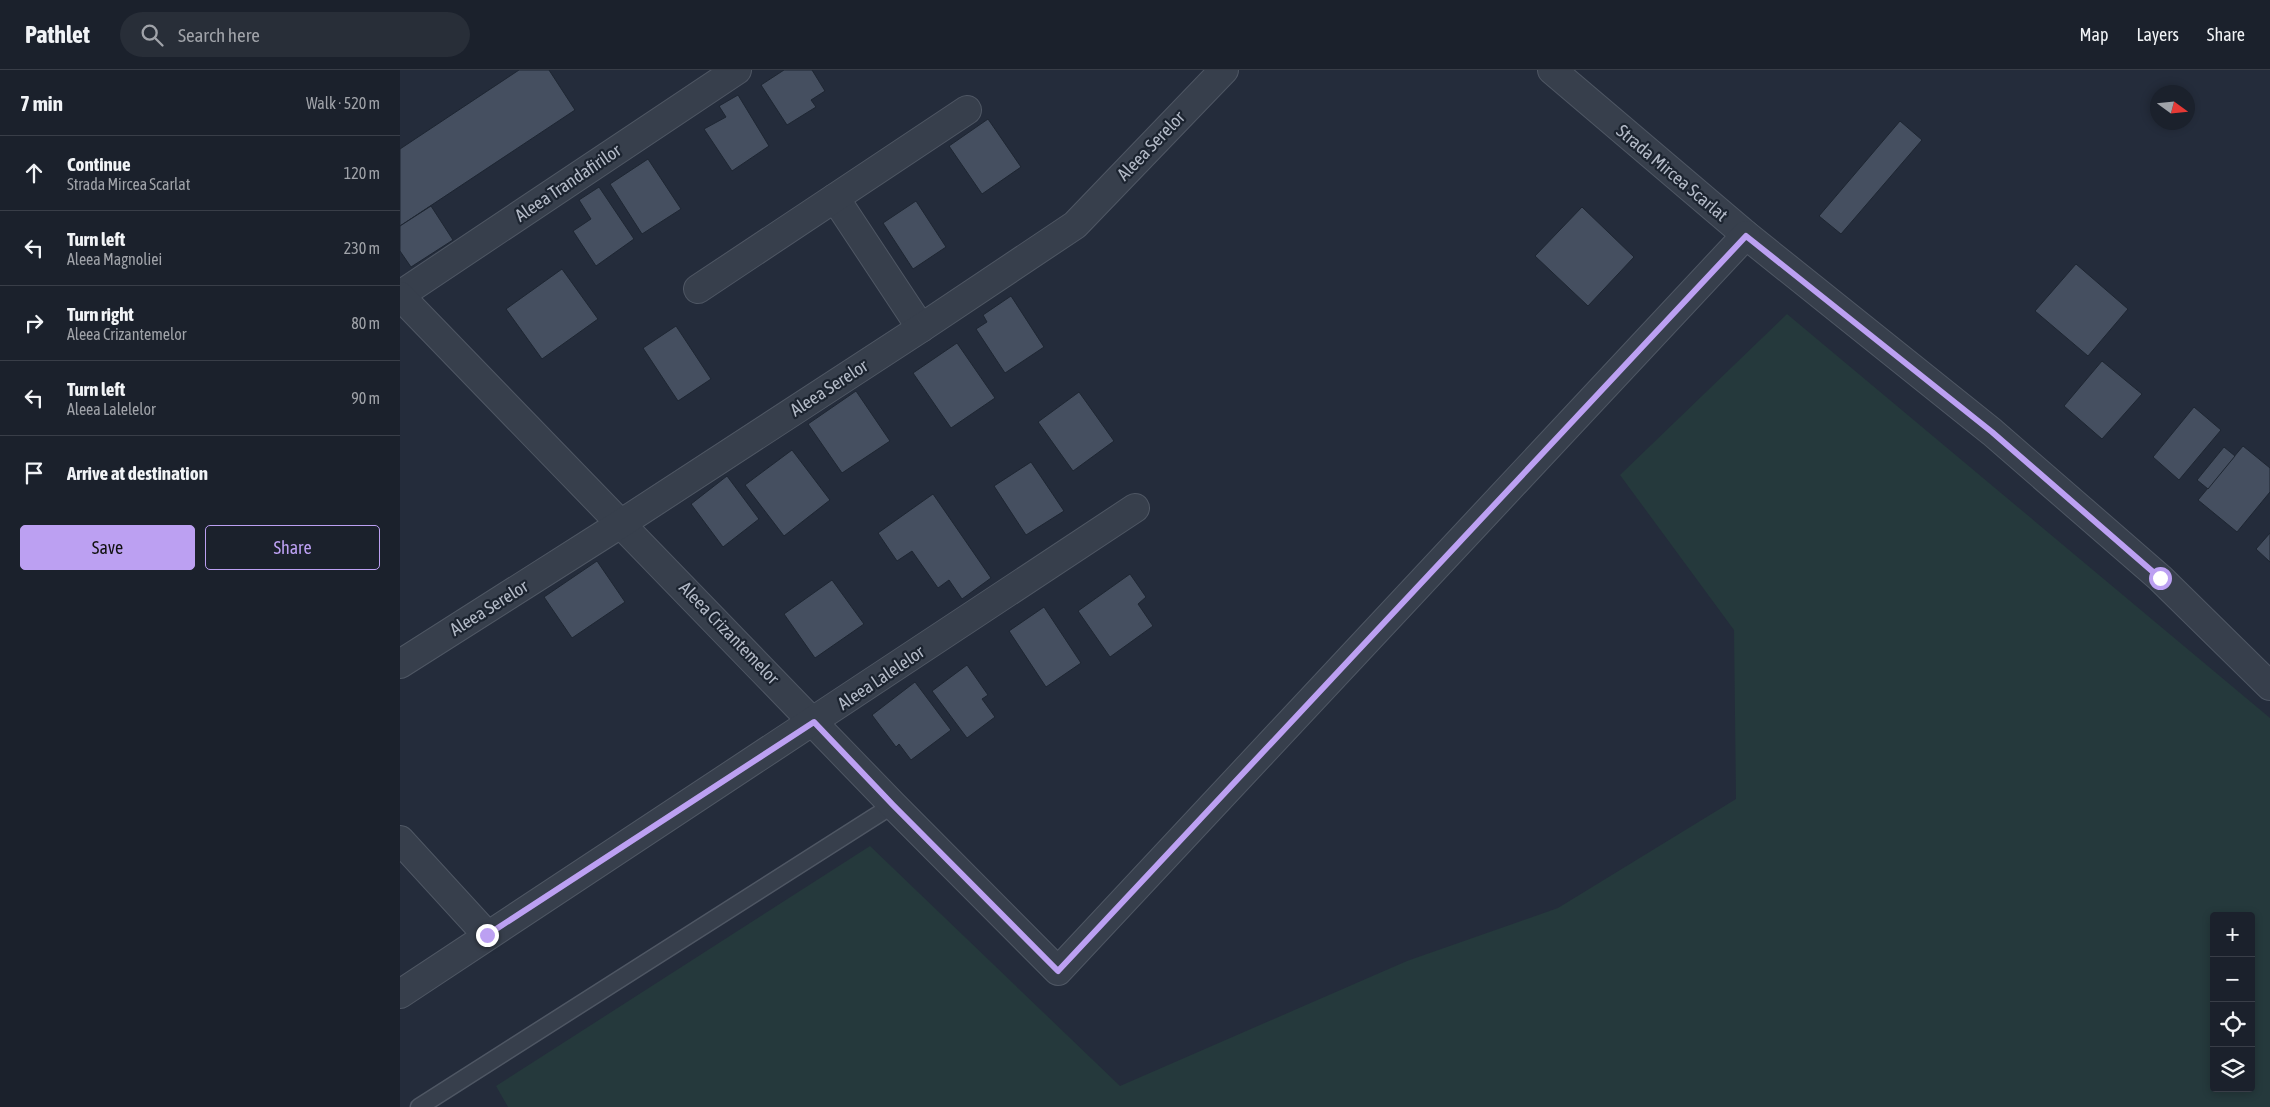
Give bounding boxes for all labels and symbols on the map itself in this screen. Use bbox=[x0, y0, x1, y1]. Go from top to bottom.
north arrow bbox=[2150, 85, 2195, 130]
street label: Aleea Serelor bbox=[1112, 106, 1189, 185]
street label: Strada Mircea Scarlat bbox=[1612, 120, 1732, 225]
street label: Aleea Trandafirilor bbox=[511, 139, 625, 226]
street label: Aleea Serelor bbox=[786, 354, 872, 420]
route start bbox=[2149, 567, 2172, 590]
street label: Aleea Serelor bbox=[446, 575, 532, 640]
street label: Aleea Crizantemelor bbox=[675, 577, 784, 689]
street label: Aleea Lalelelor bbox=[834, 641, 928, 714]
route end bbox=[476, 924, 499, 947]

